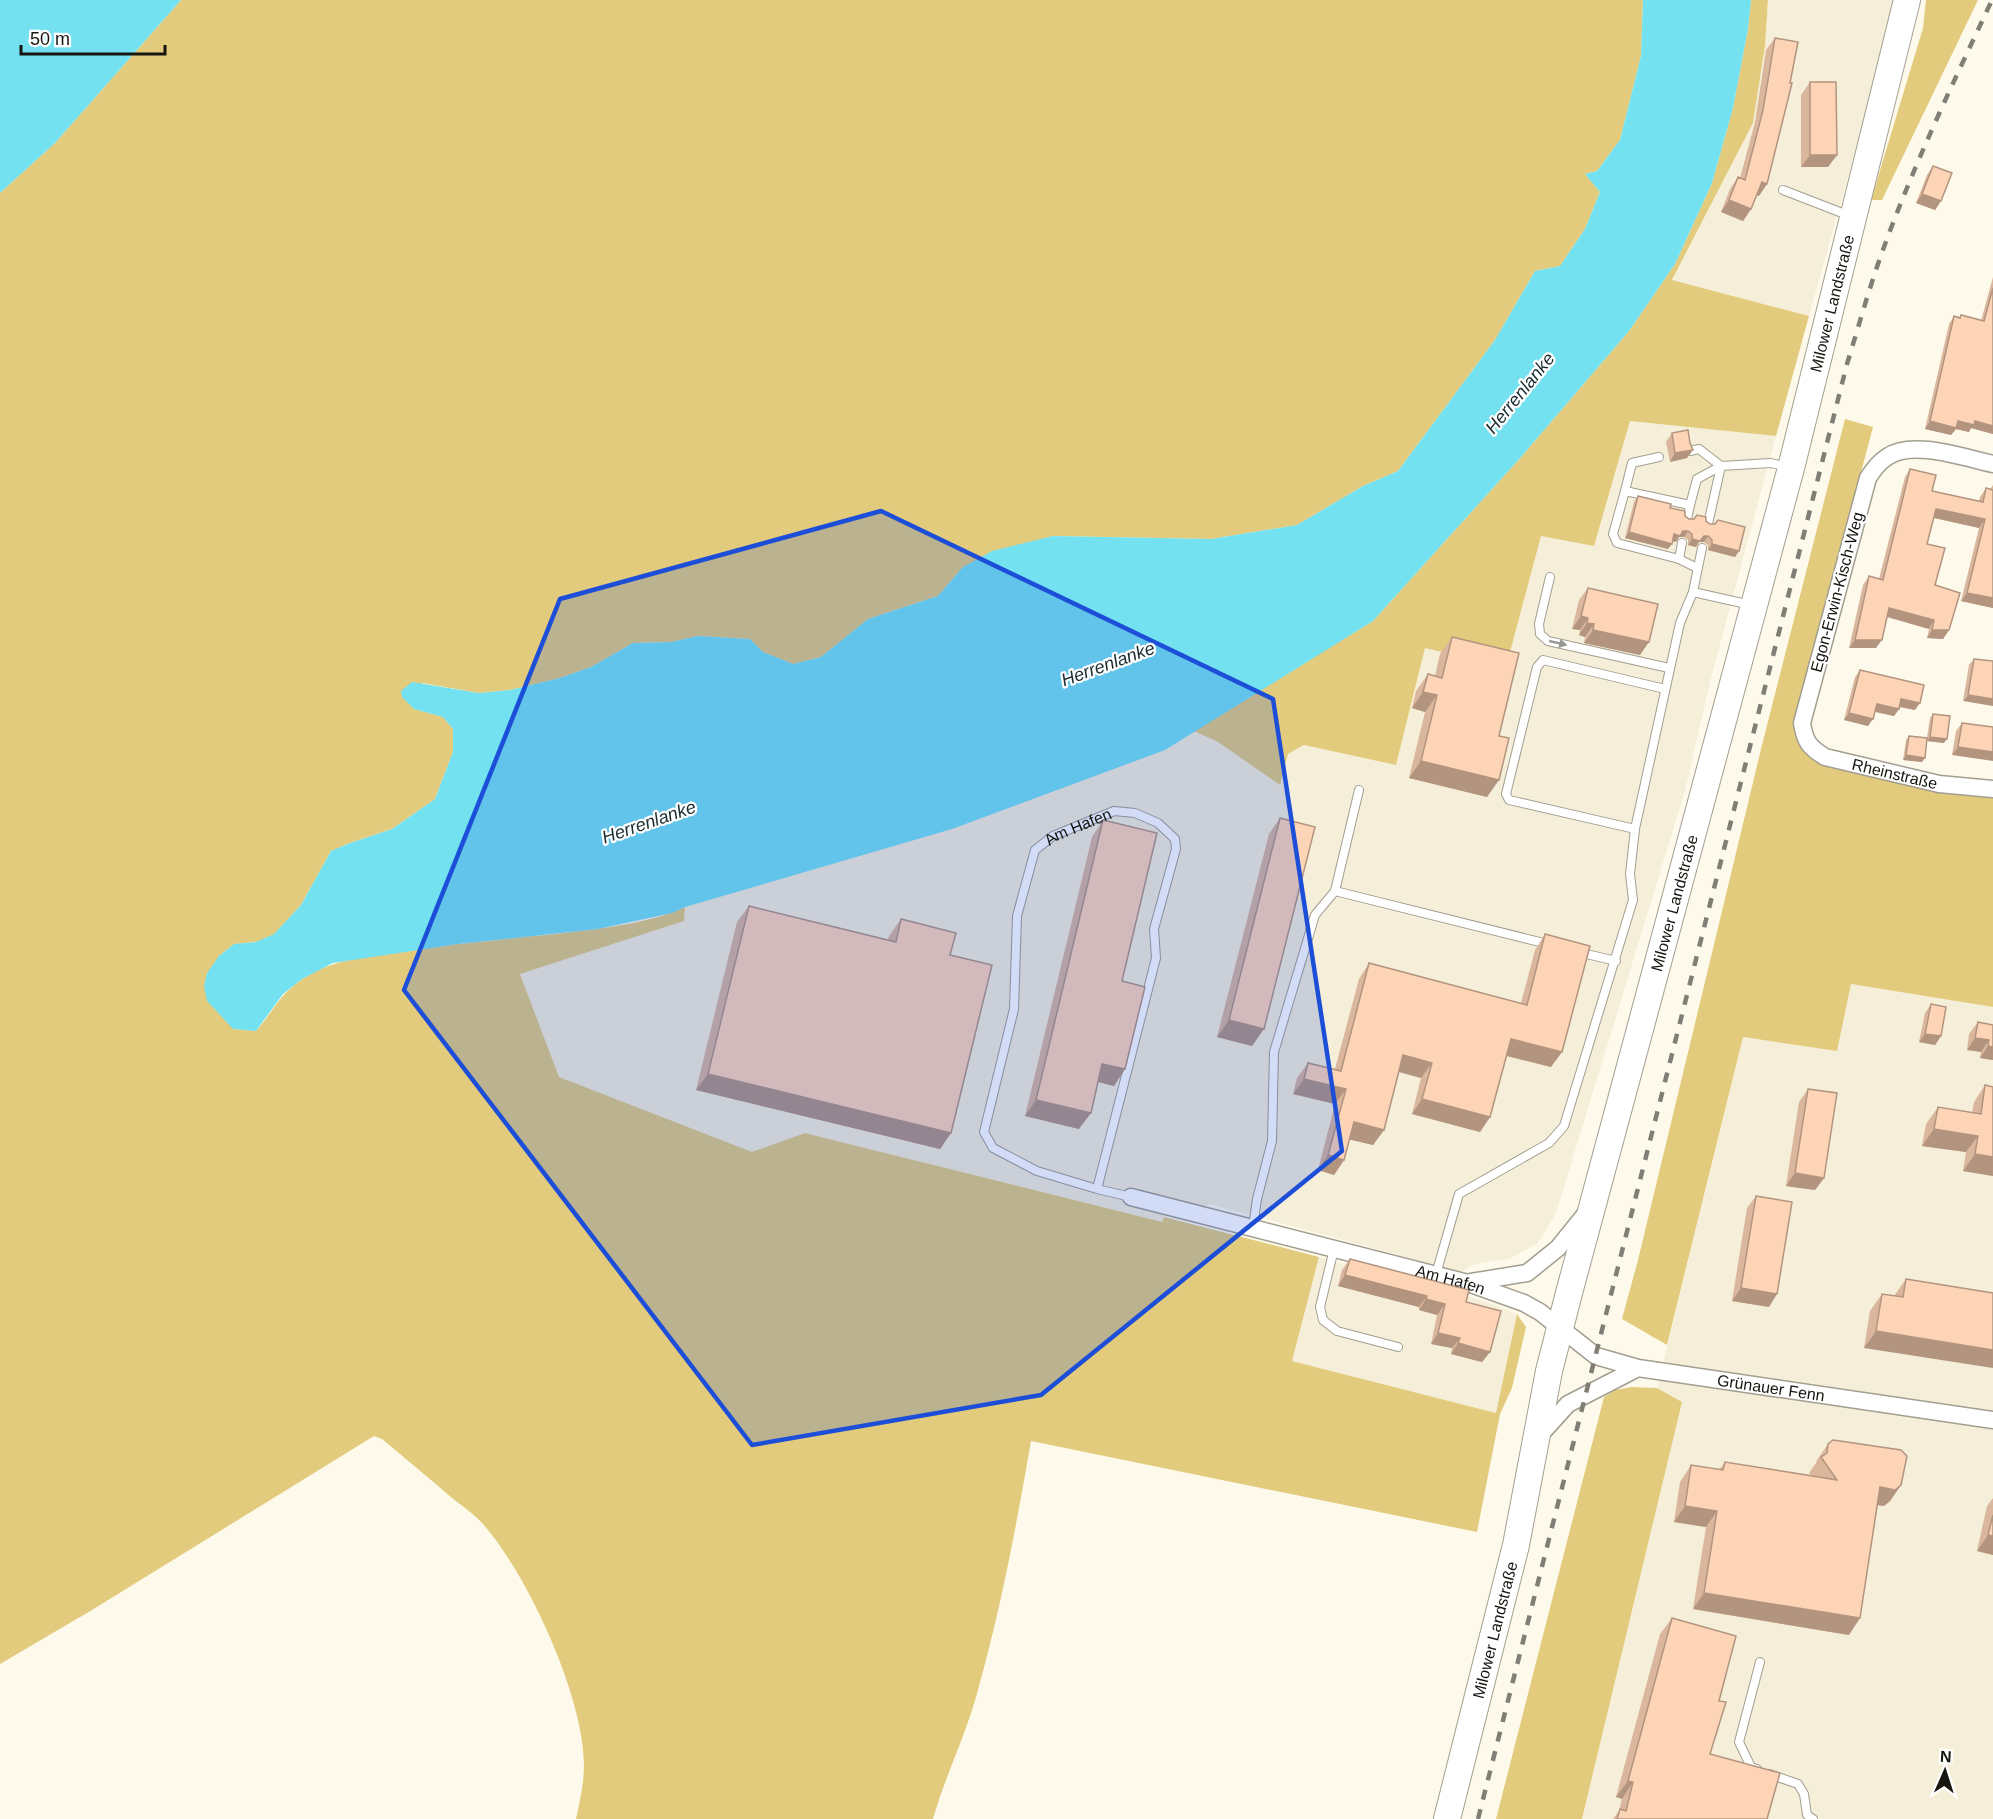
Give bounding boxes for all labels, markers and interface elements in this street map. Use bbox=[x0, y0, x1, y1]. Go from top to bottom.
scale bar bbox=[21, 18, 165, 56]
text: 50 m bbox=[30, 29, 70, 49]
street label: Milower Landstraße bbox=[1807, 233, 1857, 374]
water label: Herrenlanke bbox=[1481, 349, 1559, 437]
street label: Egon-Erwin-Kisch-Weg bbox=[1807, 510, 1867, 674]
water label: Herrenlanke bbox=[1059, 638, 1157, 690]
one-way arrow bbox=[1549, 639, 1568, 649]
street label: Rheinstraße bbox=[1850, 755, 1939, 792]
water label: Herrenlanke bbox=[599, 797, 699, 847]
street label: Am Hafen bbox=[1041, 805, 1114, 848]
street label: Milower Landstraße bbox=[1647, 833, 1700, 973]
street label: Am Hafen bbox=[1414, 1262, 1488, 1297]
street label: Grünauer Fenn bbox=[1716, 1371, 1826, 1404]
street label: Milower Landstraße bbox=[1469, 1560, 1520, 1700]
north arrow bbox=[1915, 1741, 1975, 1801]
text: N bbox=[1940, 1748, 1952, 1765]

